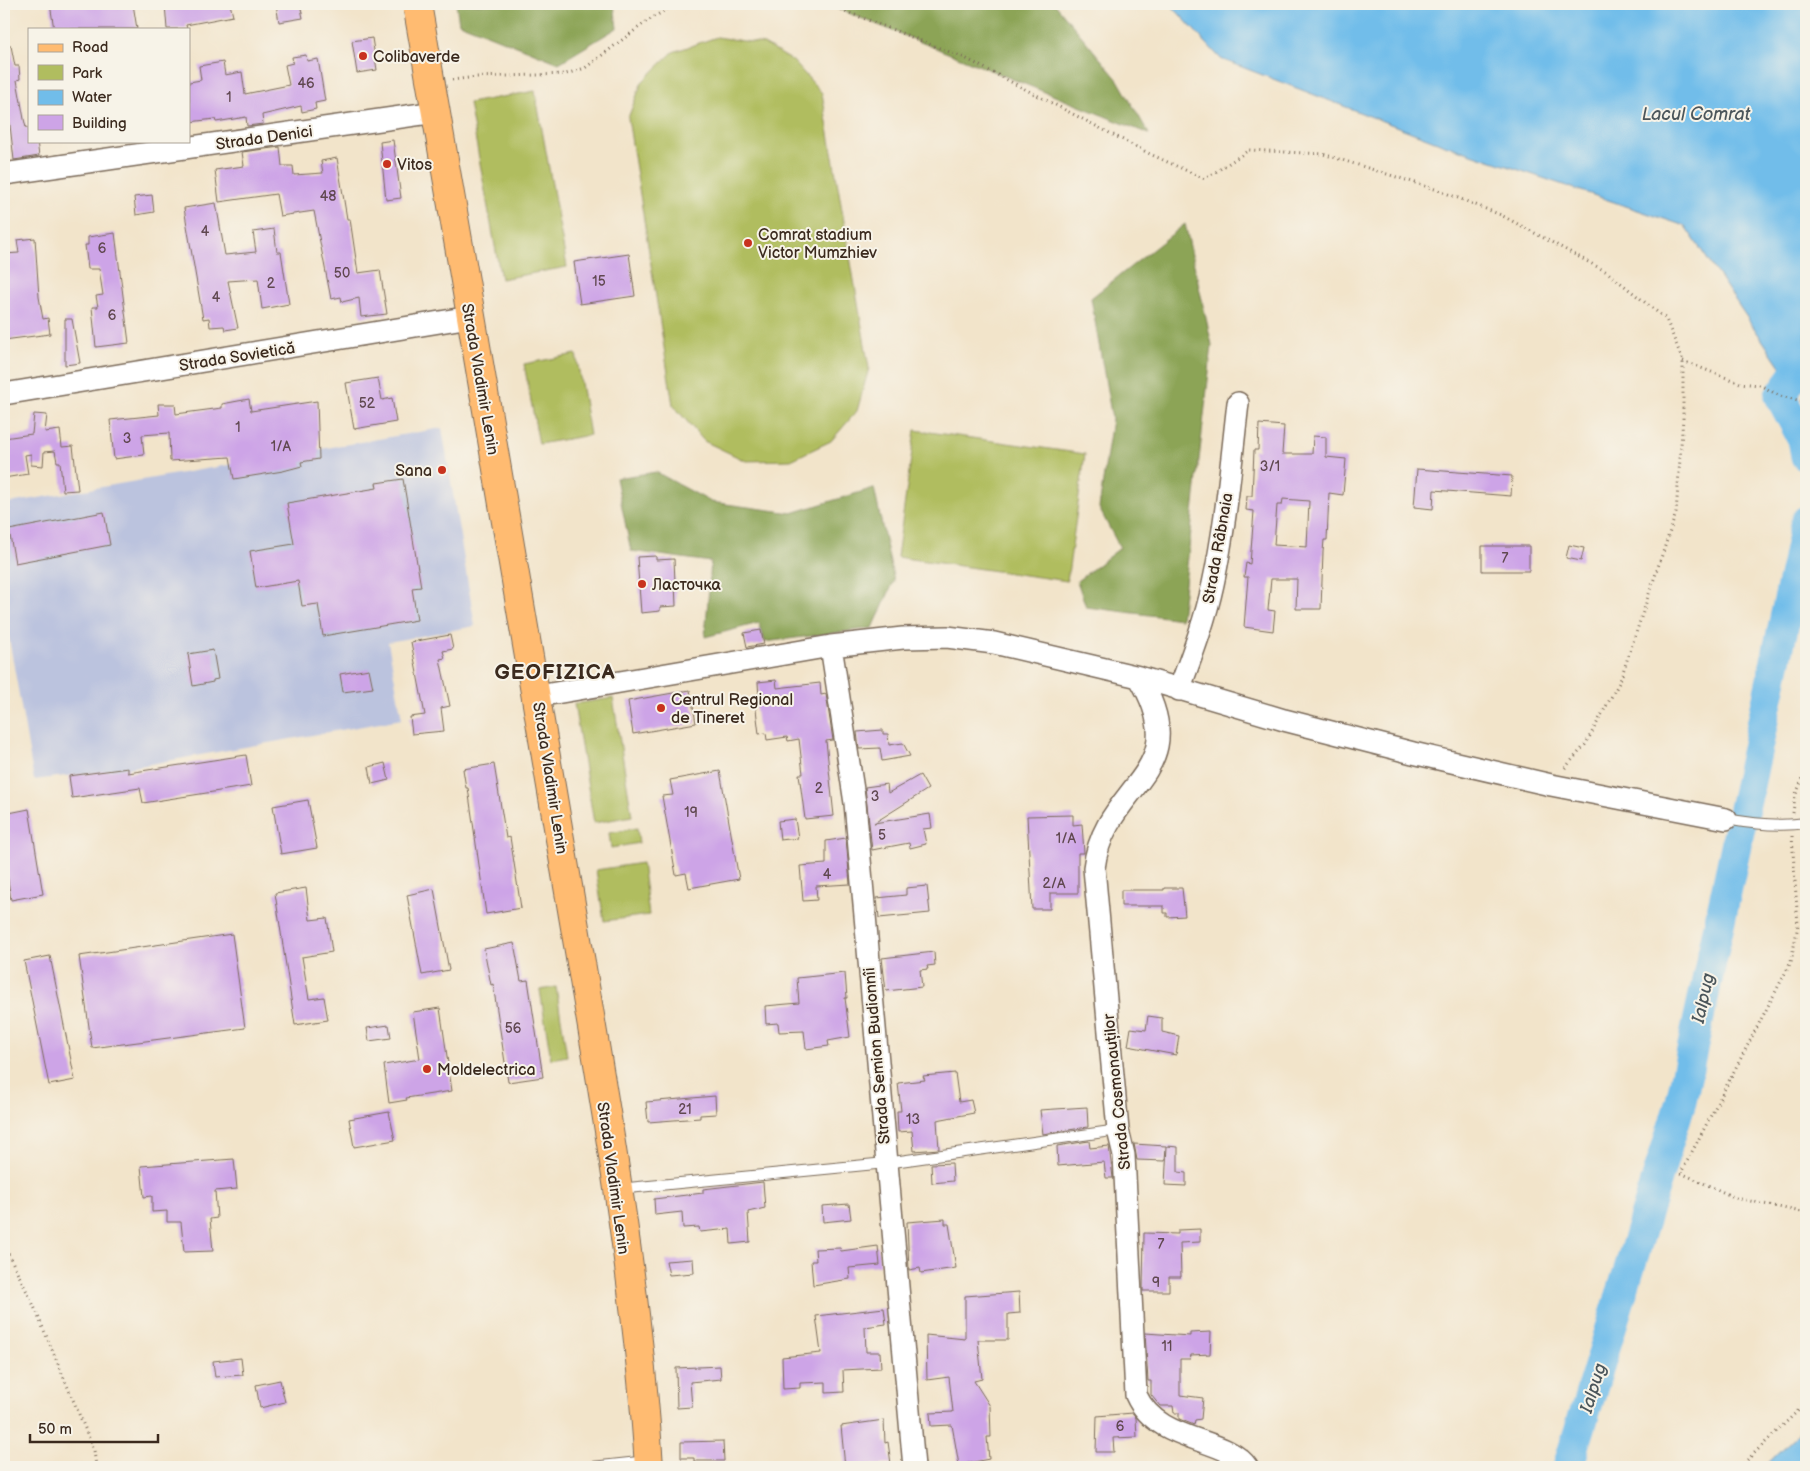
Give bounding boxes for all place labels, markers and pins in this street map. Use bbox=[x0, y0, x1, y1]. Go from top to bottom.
place label: Colibaverde bbox=[373, 48, 460, 67]
marker: Colibaverde bbox=[357, 50, 369, 62]
place label: Vitos bbox=[397, 156, 432, 175]
marker: Vitos bbox=[381, 158, 393, 170]
place label: Comrat stadium Victor Mumzhiev bbox=[758, 226, 877, 263]
marker: Comrat stadium Victor Mumzhiev bbox=[742, 237, 754, 249]
place label: Sana bbox=[395, 462, 432, 481]
marker: Sana bbox=[436, 464, 448, 476]
place label: Ласточка bbox=[651, 576, 721, 595]
marker: Ласточка bbox=[636, 578, 648, 590]
place label: Centrul Regional de Tineret bbox=[671, 691, 793, 728]
marker: Centrul Regional de Tineret bbox=[655, 702, 667, 714]
place label: Moldelectrica bbox=[437, 1061, 535, 1080]
marker: Moldelectrica bbox=[421, 1063, 433, 1075]

